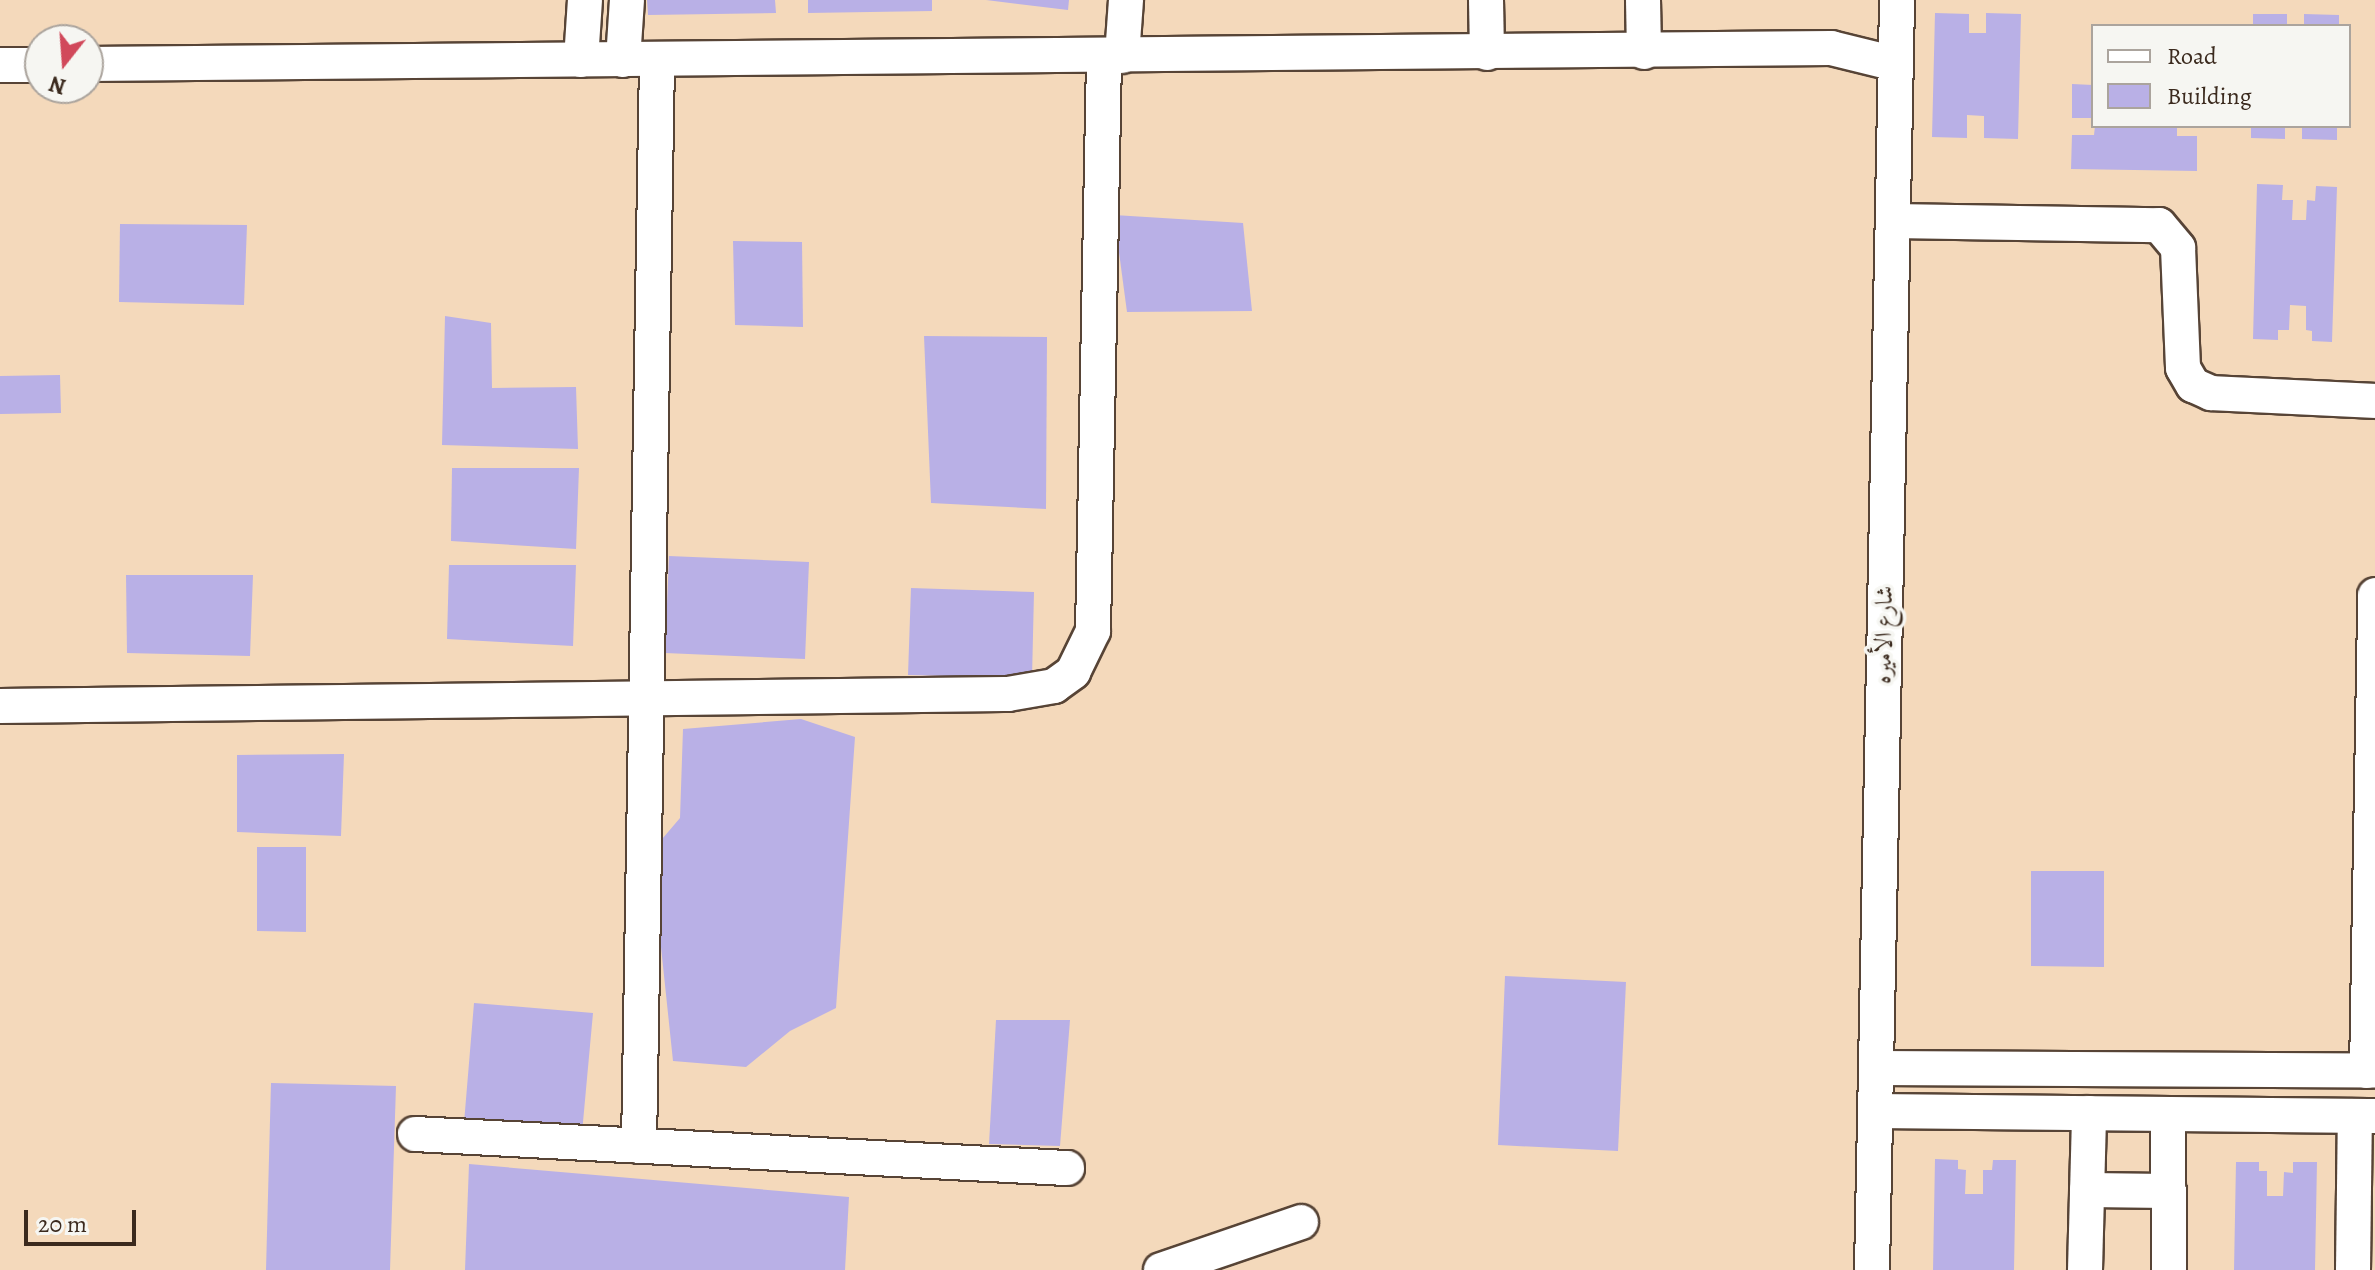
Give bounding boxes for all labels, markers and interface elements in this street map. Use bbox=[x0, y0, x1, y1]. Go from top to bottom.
north arrow bbox=[24, 24, 104, 104]
legend bbox=[2091, 24, 2351, 128]
text: Road bbox=[2167, 40, 2217, 72]
text: N bbox=[46, 68, 70, 102]
text: Building bbox=[2167, 80, 2252, 112]
street label: شارع الأميره bbox=[1869, 586, 1899, 684]
scale bar bbox=[28, 1194, 140, 1244]
text: 20 m bbox=[38, 1208, 87, 1240]

